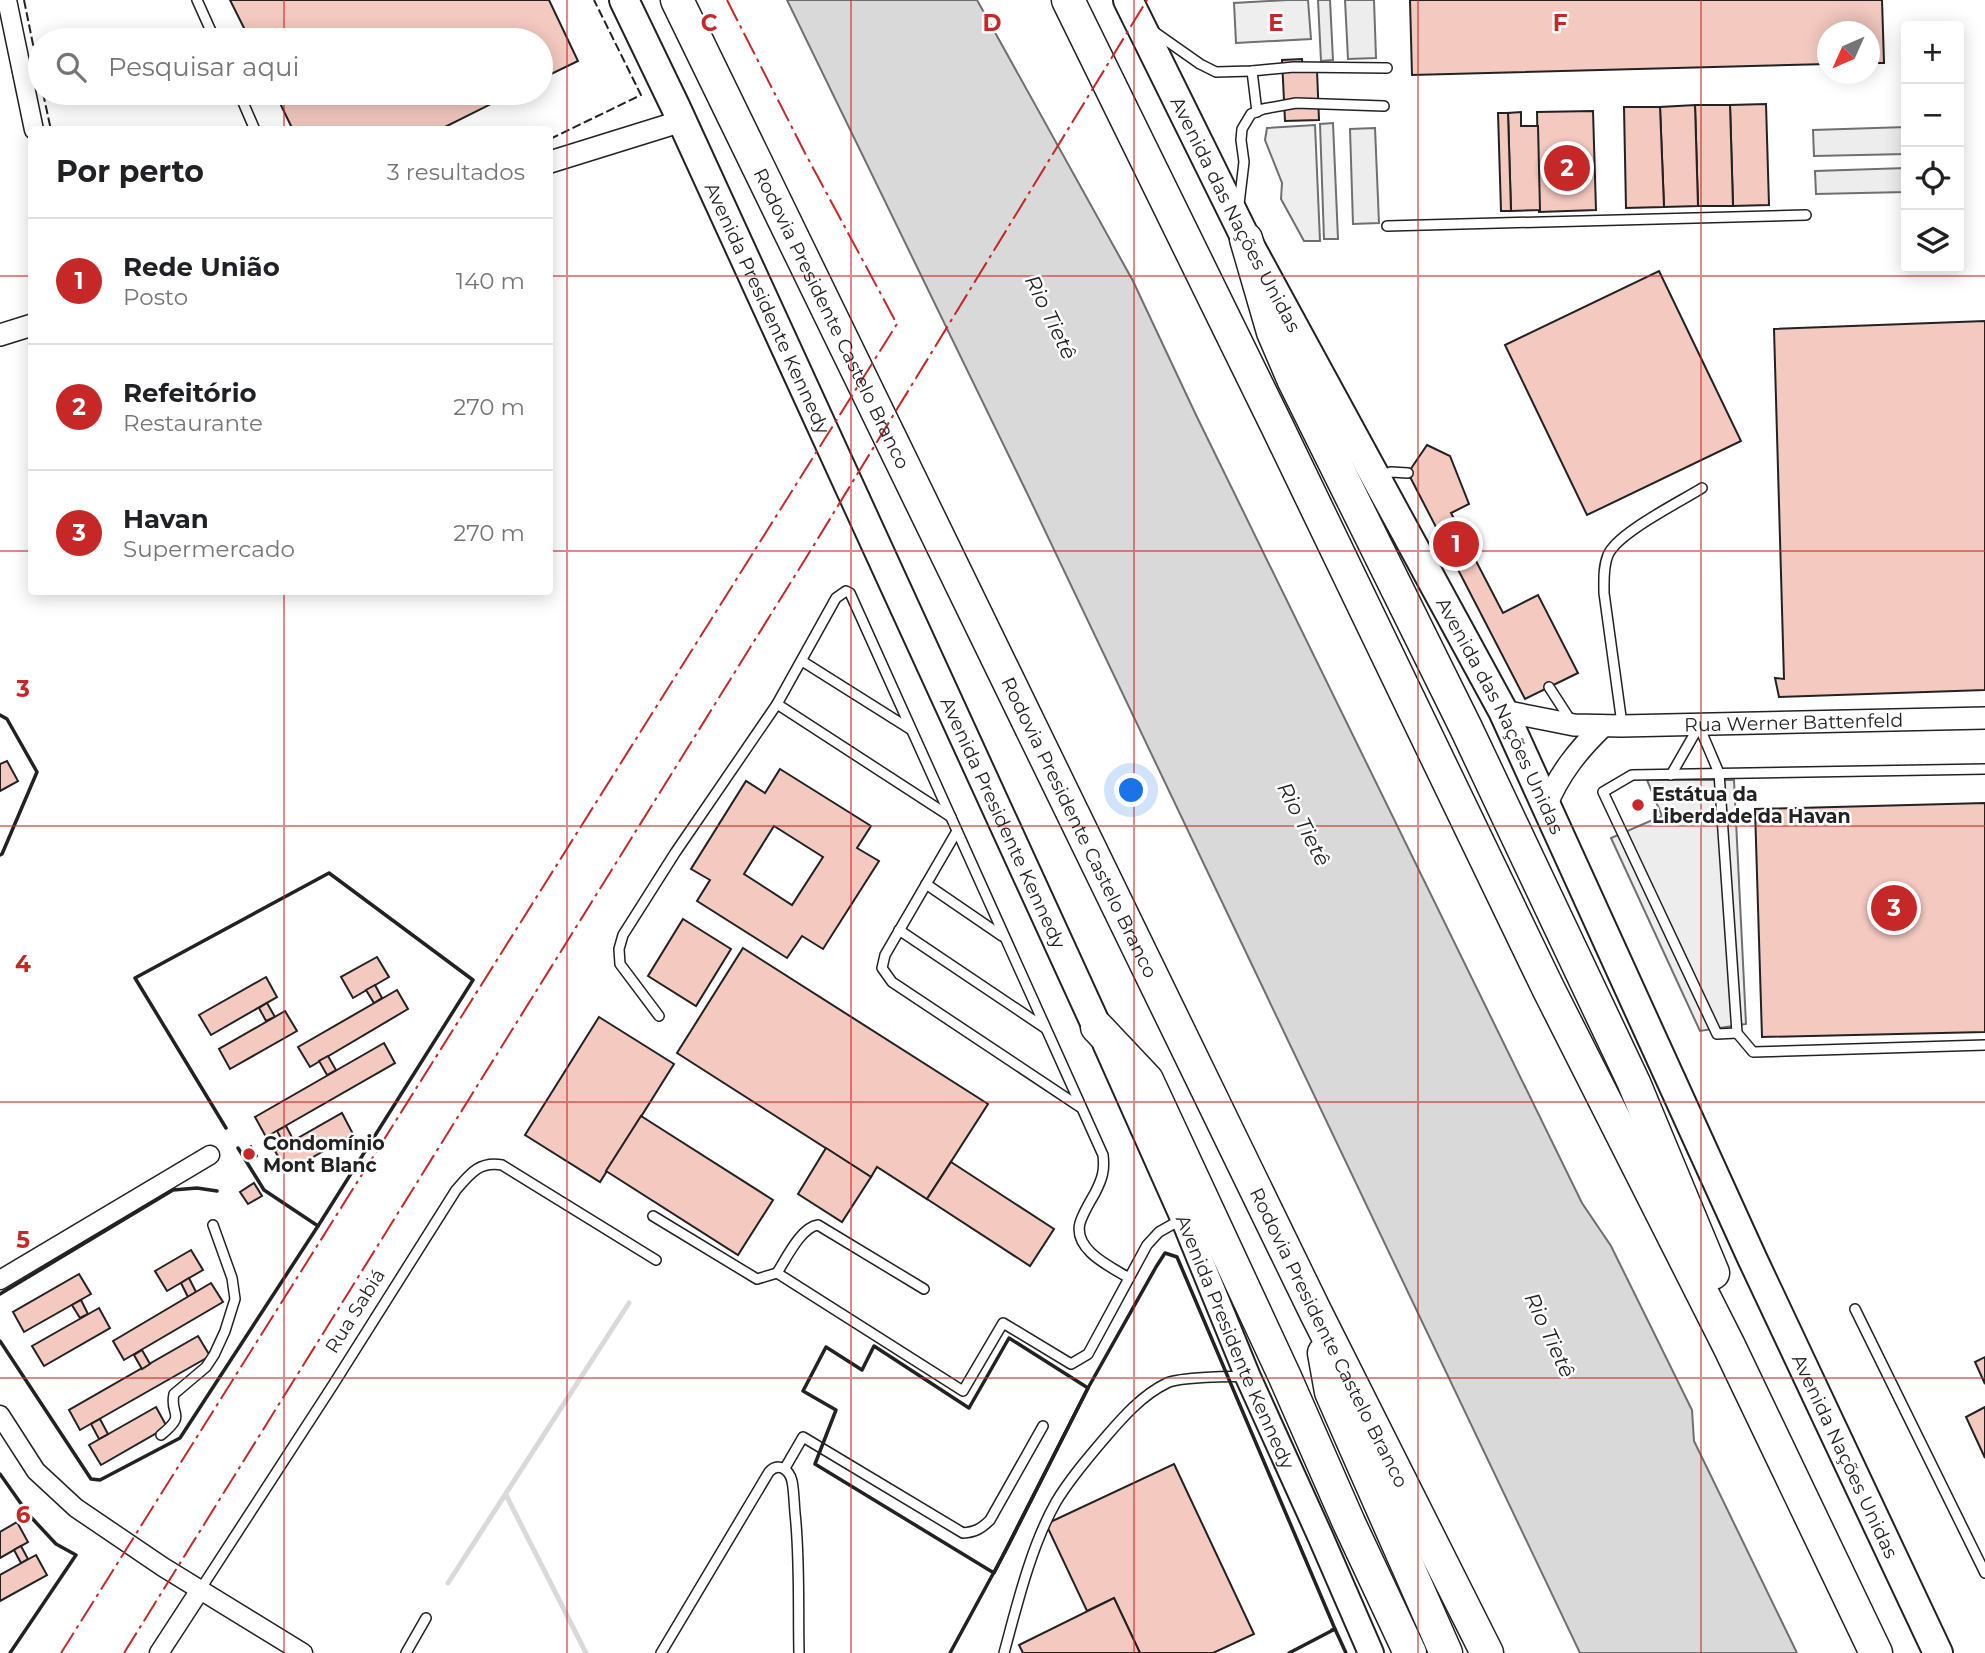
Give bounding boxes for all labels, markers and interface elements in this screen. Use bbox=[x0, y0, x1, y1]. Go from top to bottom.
text: C bbox=[701, 9, 718, 37]
text: D bbox=[983, 9, 1002, 37]
text: E bbox=[1268, 9, 1284, 37]
text: F bbox=[1553, 9, 1568, 37]
north arrow bbox=[1817, 21, 1880, 84]
map controls bbox=[1901, 21, 1964, 273]
button: + bbox=[1901, 21, 1964, 84]
search box bbox=[28, 28, 553, 105]
icon: search bbox=[52, 48, 90, 86]
text: Pesquisar aqui bbox=[108, 51, 300, 83]
button: − bbox=[1901, 84, 1964, 147]
street label: Avenida das Nações Unidas bbox=[1166, 93, 1306, 336]
pin: 2 bbox=[1544, 142, 1590, 194]
button: locate bbox=[1901, 147, 1964, 210]
text: Por perto bbox=[56, 153, 204, 190]
text: 3 resultados bbox=[387, 158, 525, 186]
street label: Rodovia Presidente Castelo Branco bbox=[749, 164, 915, 473]
street label: Avenida Presidente Kennedy bbox=[700, 179, 836, 438]
button: layers bbox=[1901, 210, 1964, 273]
text: Rede União bbox=[123, 251, 280, 283]
text: 1 bbox=[74, 267, 84, 295]
text: 140 m bbox=[456, 267, 525, 295]
water label: Rio Tietê bbox=[1020, 271, 1082, 363]
text: Posto bbox=[123, 283, 188, 311]
text: Refeitório bbox=[123, 377, 257, 409]
text: 2 bbox=[72, 393, 86, 421]
text: 270 m bbox=[453, 393, 525, 421]
text: Restaurante bbox=[123, 409, 263, 437]
text: Havan bbox=[123, 503, 209, 535]
pin: 1 bbox=[1433, 518, 1479, 570]
text: 3 bbox=[72, 519, 86, 547]
text: 270 m bbox=[453, 519, 525, 547]
text: Supermercado bbox=[123, 535, 295, 563]
street label: Avenida das Nações Unidas bbox=[1432, 593, 1569, 837]
street label: Rodovia Presidente Castelo Branco bbox=[997, 673, 1163, 982]
text: 3 bbox=[15, 675, 30, 703]
street label: Avenida Presidente Kennedy bbox=[936, 693, 1071, 953]
street label: Rua Werner Battenfeld bbox=[1684, 708, 1903, 736]
your location bbox=[1114, 773, 1148, 807]
water label: Rio Tietê bbox=[1272, 778, 1336, 870]
place label: Estátua da Liberdade da Havan bbox=[1652, 783, 1851, 828]
marker: Estátua da Liberdade da Havan bbox=[1630, 797, 1646, 813]
pin: 3 bbox=[1871, 882, 1917, 934]
text: 4 bbox=[15, 950, 31, 978]
place label: Condomínio Mont Blanc bbox=[263, 1132, 385, 1177]
marker: Condomínio Mont Blanc bbox=[241, 1146, 257, 1162]
street label: Rodovia Presidente Castelo Branco bbox=[1245, 1184, 1413, 1491]
street label: Avenida Presidente Kennedy bbox=[1171, 1211, 1300, 1473]
text: 5 bbox=[16, 1226, 30, 1254]
street label: Rua Sabiá bbox=[320, 1265, 390, 1357]
water label: Rio Tietê bbox=[1519, 1289, 1581, 1381]
street label: Avenida Nações Unidas bbox=[1787, 1350, 1903, 1562]
text: 6 bbox=[16, 1501, 31, 1529]

